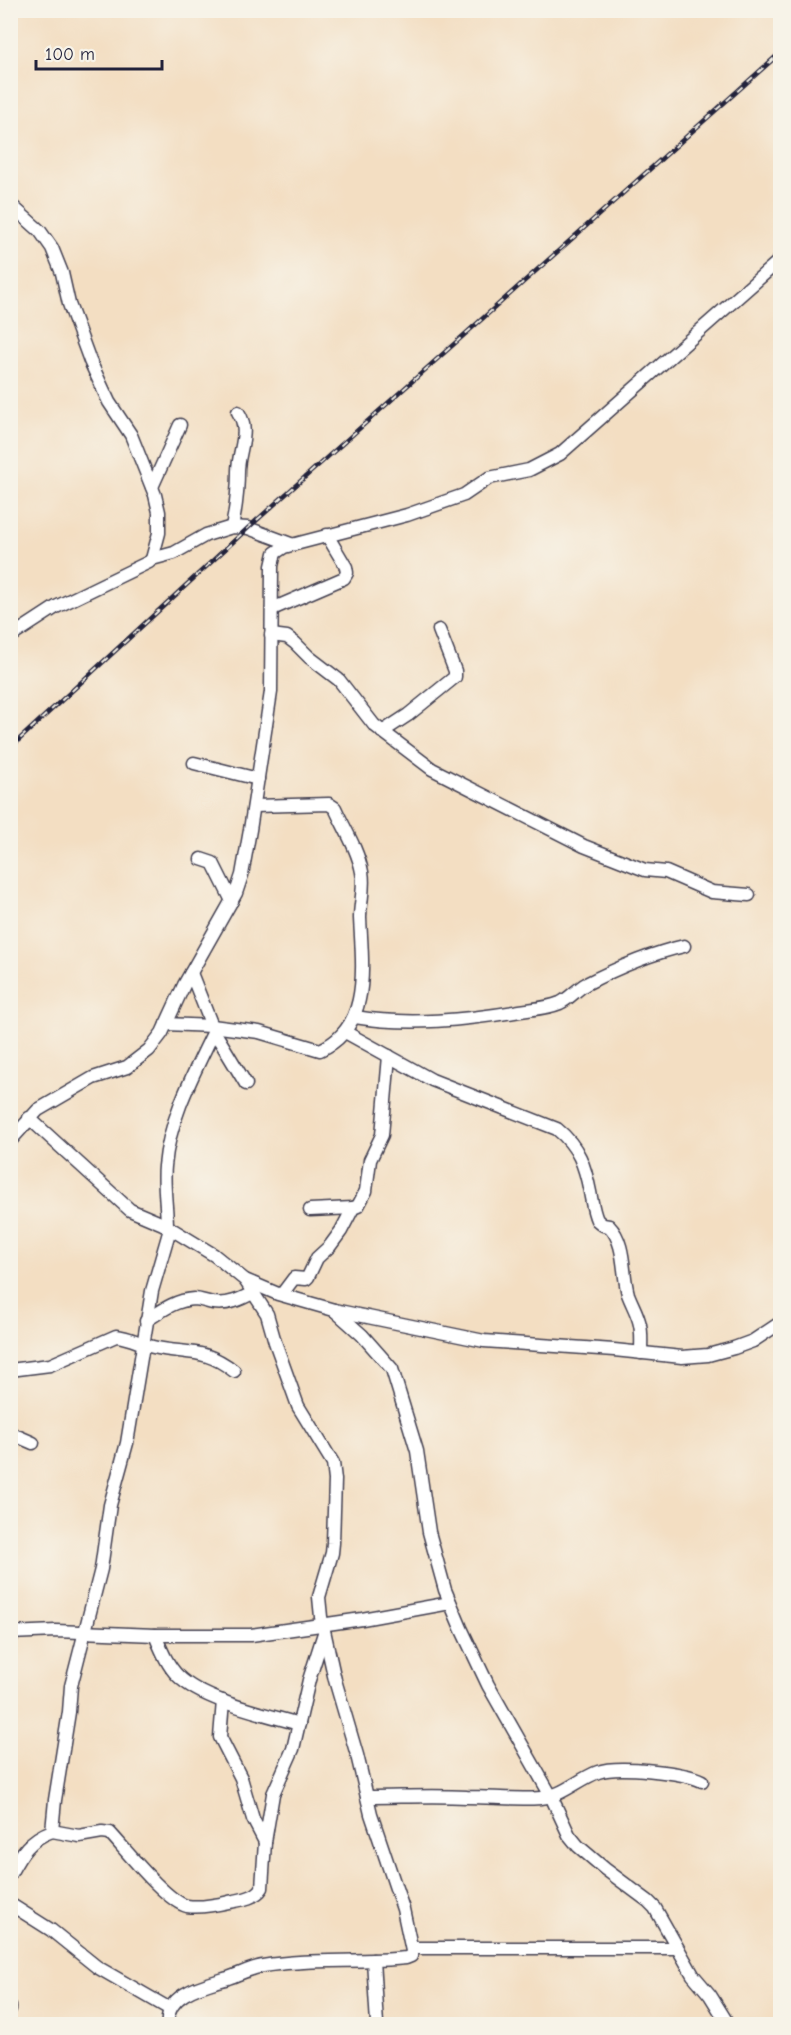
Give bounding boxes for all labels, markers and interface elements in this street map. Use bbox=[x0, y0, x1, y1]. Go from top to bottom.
scale bar bbox=[36, 33, 162, 71]
text: 100 m bbox=[45, 44, 95, 65]

